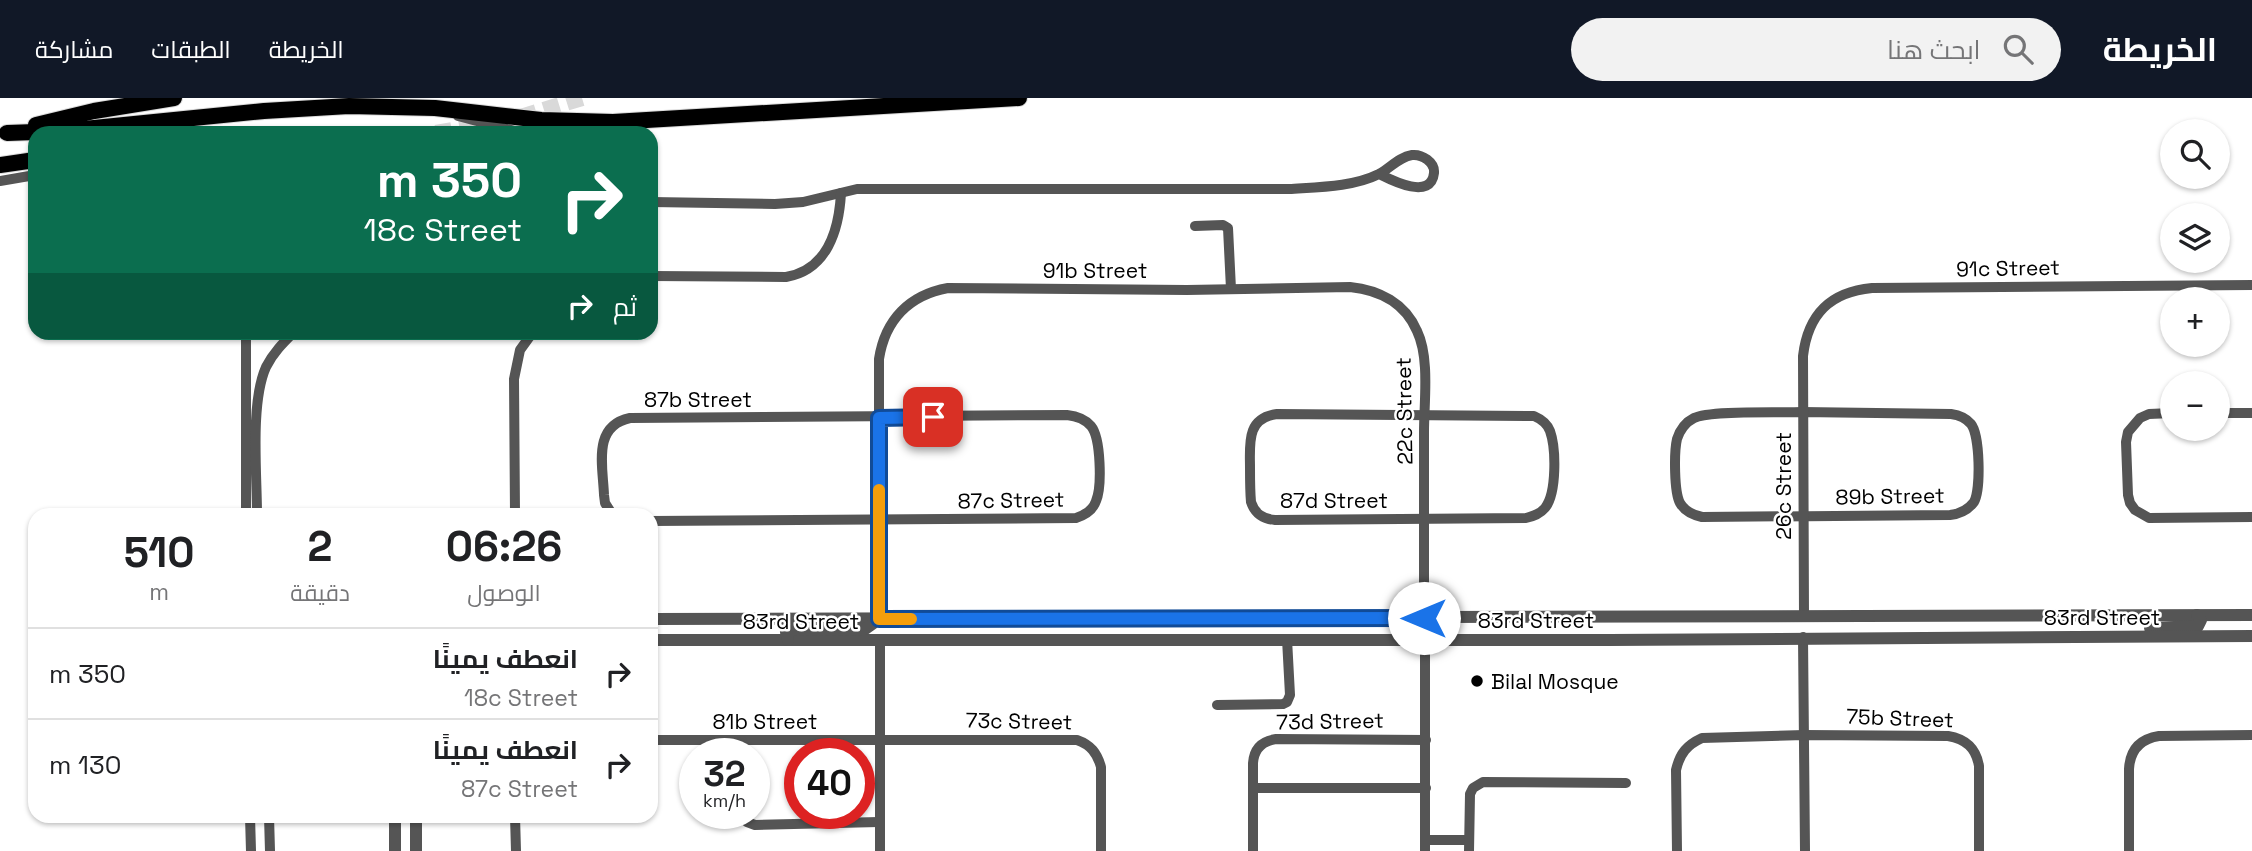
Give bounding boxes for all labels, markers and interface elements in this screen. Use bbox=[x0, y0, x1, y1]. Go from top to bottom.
search box bbox=[1571, 18, 2061, 81]
text: الخريطة bbox=[2103, 29, 2217, 71]
icon: search bbox=[1999, 30, 2037, 68]
text: ابحث هنا bbox=[1887, 33, 1981, 67]
text: مشاركة bbox=[35, 34, 113, 65]
text: الطبقات bbox=[151, 34, 231, 65]
text: الخريطة bbox=[269, 34, 344, 65]
map controls bbox=[2160, 119, 2230, 441]
button: search bbox=[2160, 119, 2230, 189]
text: 350 m bbox=[377, 149, 522, 211]
icon: right bbox=[546, 154, 637, 245]
button: layers bbox=[2160, 203, 2230, 273]
text: 18c Street bbox=[364, 210, 522, 250]
street label: 91c Street bbox=[1956, 254, 2060, 282]
street label: 91b Street bbox=[1043, 257, 1147, 284]
icon: right bbox=[561, 287, 599, 325]
button: + bbox=[2160, 287, 2230, 357]
text: ثم bbox=[613, 290, 637, 324]
street label: 22c Street bbox=[1390, 357, 1418, 465]
button: − bbox=[2160, 371, 2230, 441]
street label: 87b Street bbox=[644, 386, 752, 413]
pin bbox=[903, 387, 963, 447]
icon: arrive bbox=[914, 398, 952, 436]
street label: 26c Street bbox=[1770, 432, 1797, 540]
street label: 89b Street bbox=[1835, 482, 1945, 510]
street label: 87c Street bbox=[957, 486, 1065, 514]
street label: 87d Street bbox=[1280, 487, 1388, 514]
text: 2 bbox=[308, 520, 333, 573]
text: 06:26 bbox=[446, 520, 562, 573]
text: 510 bbox=[124, 526, 194, 579]
text: m bbox=[149, 577, 169, 607]
text: دقيقة bbox=[290, 578, 350, 608]
text: الوصول bbox=[467, 578, 541, 608]
position arrow bbox=[1387, 581, 1461, 655]
street label: 83rd Street bbox=[2044, 604, 2160, 631]
street label: 83rd Street bbox=[1478, 607, 1594, 634]
street label: 83rd Street bbox=[743, 608, 859, 635]
text: انعطف يمينًا bbox=[433, 642, 578, 676]
icon: right bbox=[599, 655, 637, 693]
text: 350 m bbox=[49, 657, 126, 691]
place label: Bilal Mosque bbox=[1491, 668, 1619, 695]
marker: Bilal Mosque bbox=[1469, 673, 1485, 689]
text: 18c Street bbox=[464, 683, 578, 713]
street label: 75b Street bbox=[1846, 703, 1954, 733]
street label: 73c Street bbox=[965, 707, 1073, 735]
street label: 73d Street bbox=[1276, 707, 1384, 735]
street label: 81b Street bbox=[713, 708, 817, 735]
text: انعطف يمينًا bbox=[433, 733, 578, 767]
speed limit sign: 40 bbox=[784, 738, 875, 829]
icon: right bbox=[599, 746, 637, 784]
text: 130 m bbox=[49, 748, 121, 782]
text: 32 bbox=[703, 752, 746, 796]
text: 87c Street bbox=[461, 774, 578, 804]
text: km/h bbox=[703, 789, 746, 812]

